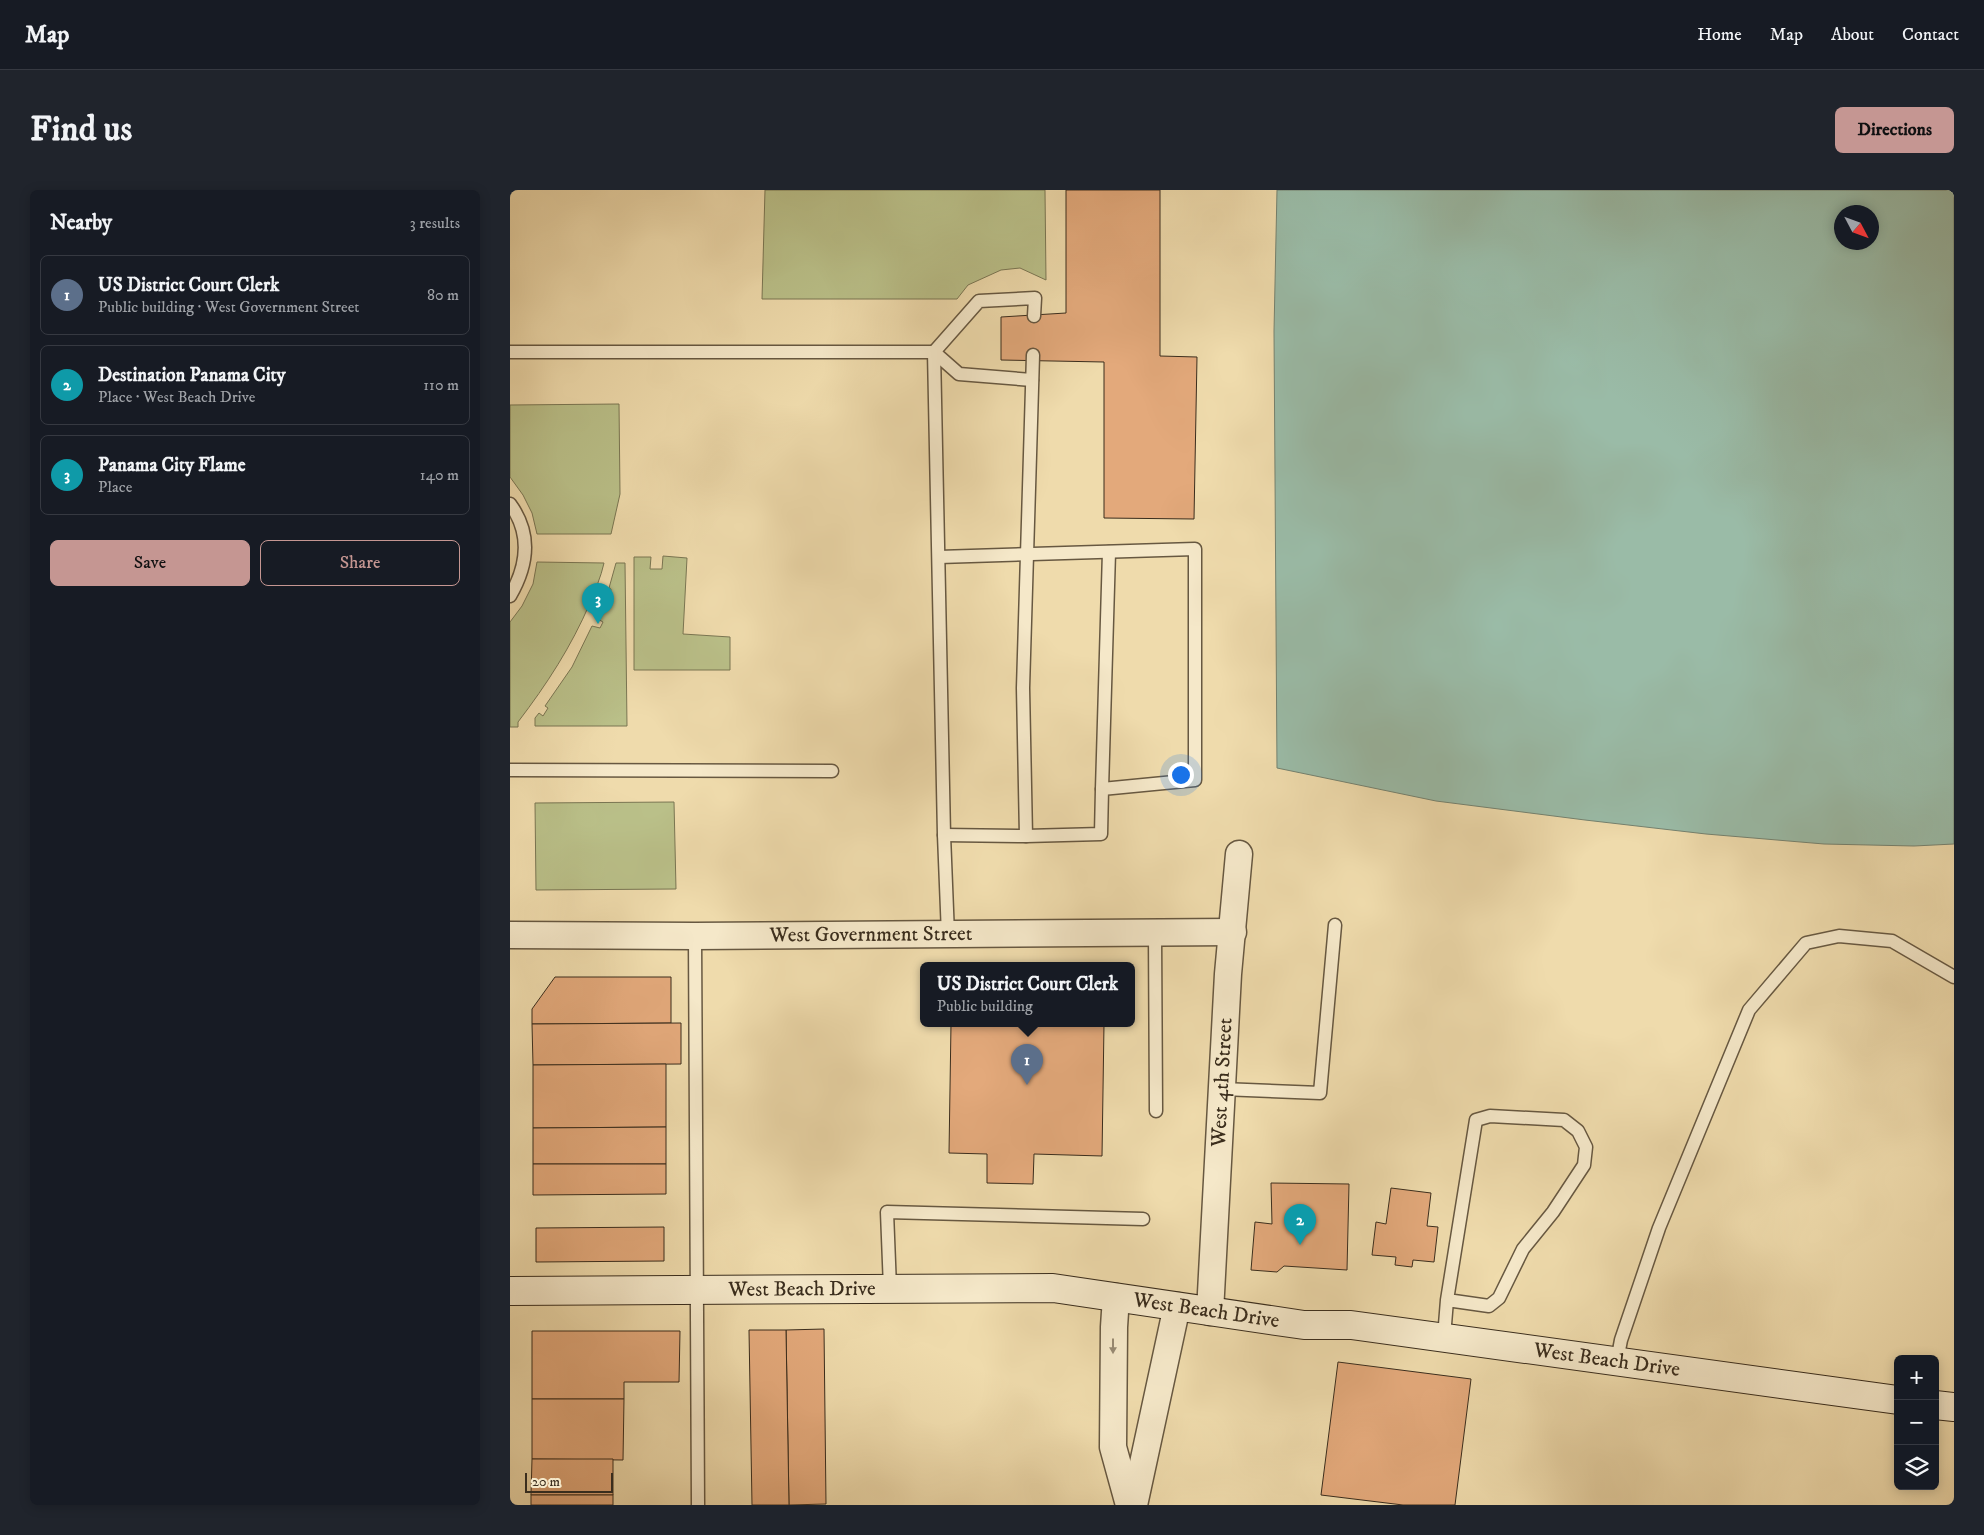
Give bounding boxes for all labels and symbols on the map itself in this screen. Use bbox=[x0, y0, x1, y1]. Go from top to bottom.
north arrow bbox=[1834, 205, 1879, 250]
pin: 3 bbox=[582, 583, 614, 624]
your location bbox=[1168, 762, 1194, 788]
street label: West Government Street bbox=[768, 921, 973, 948]
street label: West 4th Street bbox=[1206, 1017, 1239, 1149]
pin: 1 bbox=[1011, 1044, 1043, 1085]
pin: 2 bbox=[1284, 1204, 1316, 1245]
street label: West Beach Drive bbox=[727, 1276, 876, 1303]
street label: West Beach Drive bbox=[1130, 1287, 1281, 1334]
street label: West Beach Drive bbox=[1531, 1337, 1682, 1383]
one-way arrow bbox=[1109, 1338, 1117, 1354]
scale bar bbox=[525, 1470, 612, 1493]

